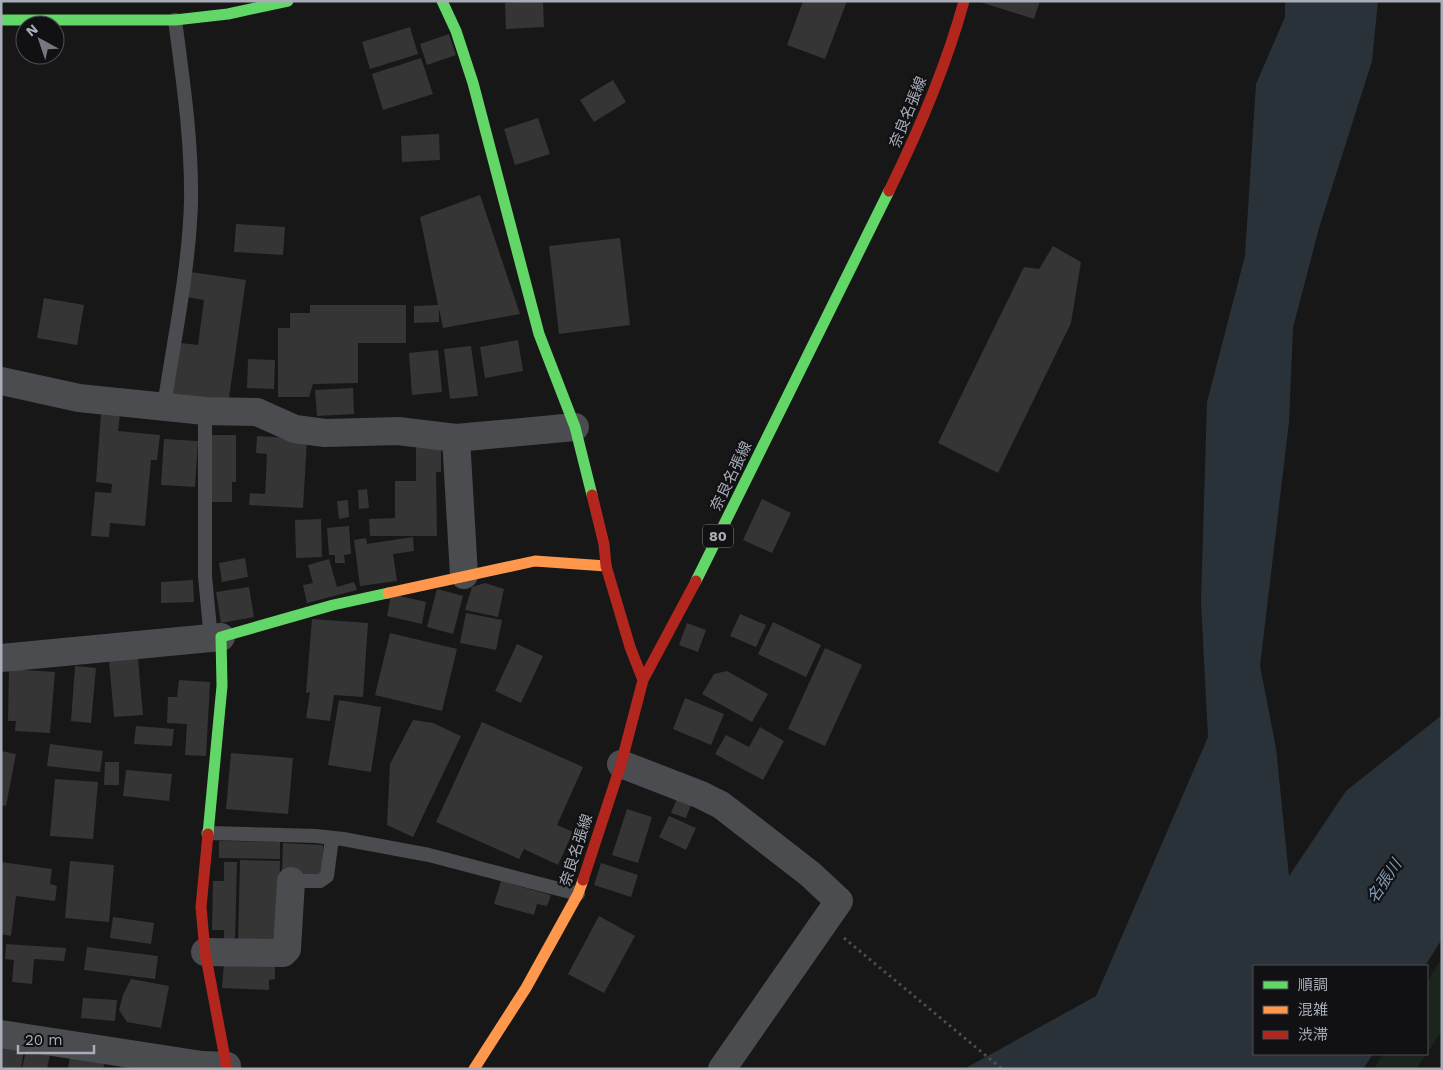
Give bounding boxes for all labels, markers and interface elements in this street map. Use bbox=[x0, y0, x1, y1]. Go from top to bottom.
north arrow bbox=[15, 15, 65, 65]
text: N bbox=[23, 21, 41, 40]
street label: 奈良名張線 bbox=[886, 74, 930, 150]
street label: 奈良名張線 bbox=[706, 438, 756, 514]
road number: 80 bbox=[703, 524, 733, 548]
street label: 奈良名張線 bbox=[556, 812, 596, 888]
water label: 名張川 bbox=[1363, 854, 1406, 906]
legend bbox=[1253, 965, 1428, 1055]
text: 順調 bbox=[1298, 976, 1328, 994]
text: 混雑 bbox=[1298, 1001, 1328, 1019]
scale bar bbox=[18, 1022, 94, 1054]
text: 渋滞 bbox=[1298, 1026, 1328, 1044]
text: 20 m bbox=[25, 1031, 63, 1049]

